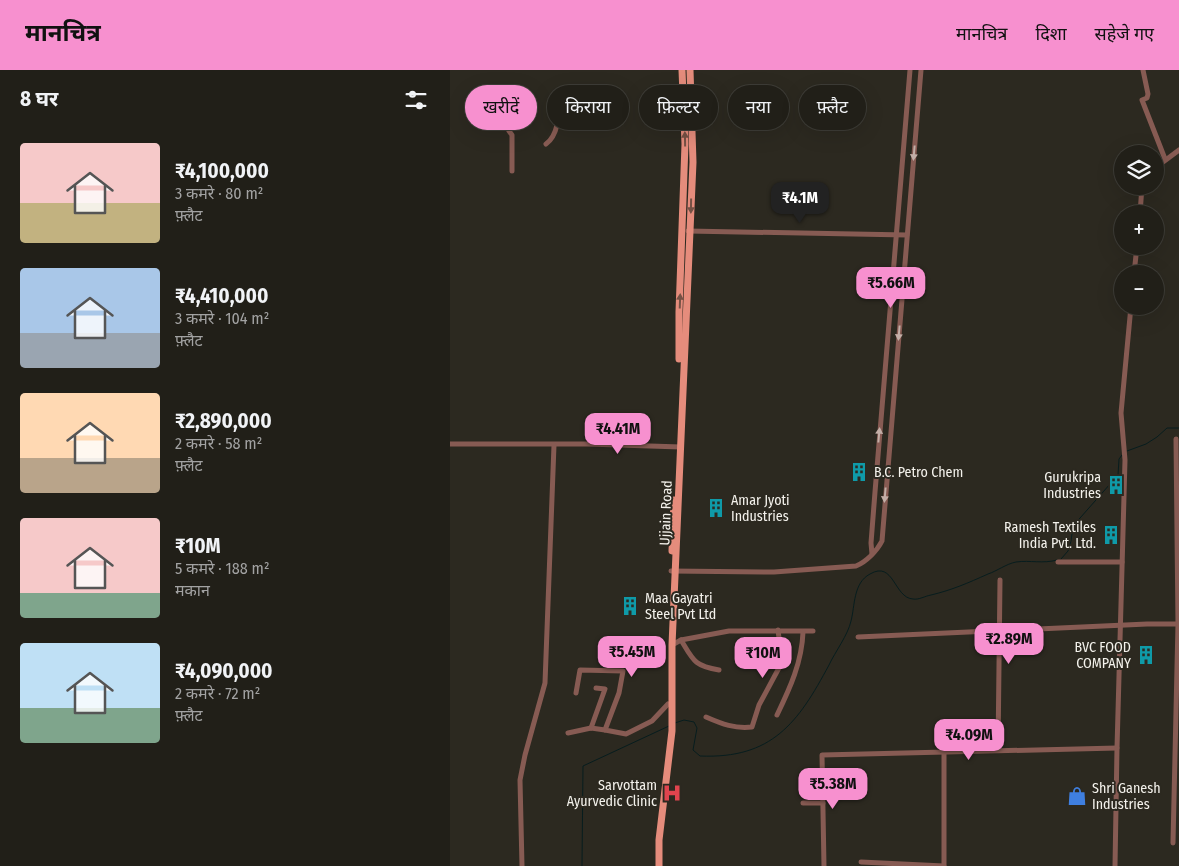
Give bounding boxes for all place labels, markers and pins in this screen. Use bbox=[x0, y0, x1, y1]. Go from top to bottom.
pin: ₹4.1M bbox=[765, 182, 835, 224]
pin: ₹5.66M bbox=[850, 266, 932, 309]
pin: ₹4.41M bbox=[577, 412, 659, 455]
building icon: B.C. Petro Chem bbox=[848, 461, 870, 483]
place label: B.C. Petro Chem bbox=[874, 464, 963, 481]
place label: Gurukripa Industries bbox=[1043, 469, 1101, 502]
building icon: Gurukripa Industries bbox=[1105, 474, 1127, 496]
place label: Amar Jyoti Industries bbox=[731, 492, 790, 525]
building icon: Amar Jyoti Industries bbox=[705, 497, 727, 519]
place label: Ramesh Textiles India Pvt. Ltd. bbox=[1004, 519, 1096, 552]
building icon: Ramesh Textiles India Pvt. Ltd. bbox=[1100, 524, 1122, 546]
place label: Maa Gayatri Steel Pvt Ltd bbox=[645, 590, 716, 623]
building icon: Maa Gayatri Steel Pvt Ltd bbox=[619, 595, 641, 617]
pin: ₹2.89M bbox=[968, 622, 1050, 665]
pin: ₹5.45M bbox=[591, 636, 673, 678]
pin: ₹10M bbox=[733, 636, 793, 679]
place label: BVC FOOD COMPANY bbox=[1074, 639, 1131, 672]
building icon: BVC FOOD COMPANY bbox=[1135, 644, 1157, 666]
pin: ₹4.09M bbox=[928, 718, 1010, 761]
pin: ₹5.38M bbox=[792, 768, 874, 810]
place label: Sarvottam Ayurvedic Clinic bbox=[567, 777, 657, 810]
place label: Shri Ganesh Industries bbox=[1092, 780, 1161, 813]
hospital icon: Sarvottam Ayurvedic Clinic bbox=[661, 782, 683, 804]
shop icon: Shri Ganesh Industries bbox=[1066, 785, 1088, 807]

